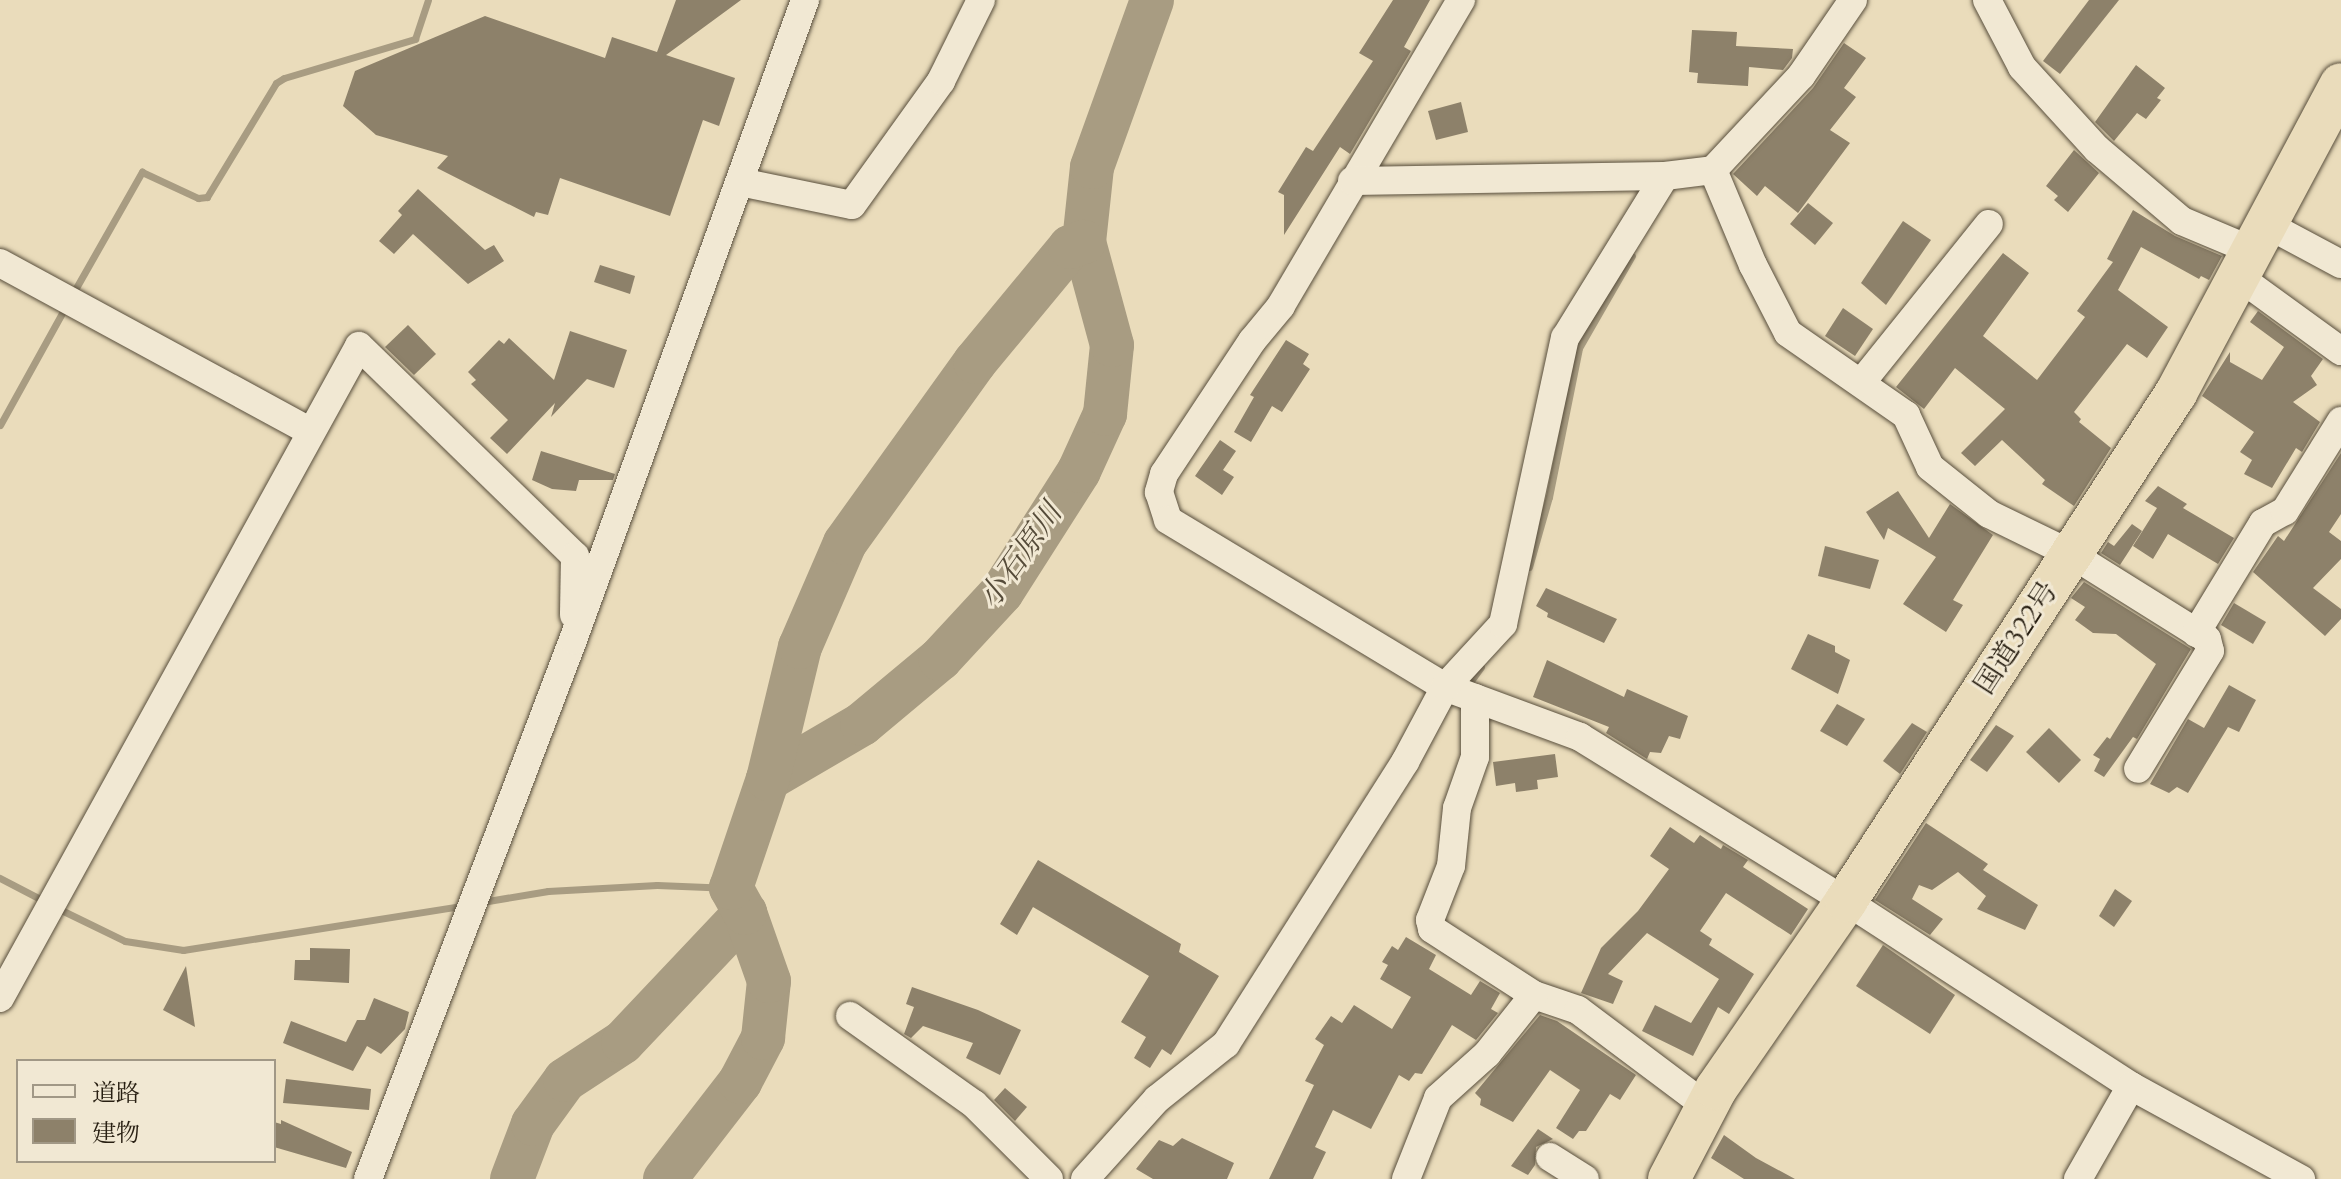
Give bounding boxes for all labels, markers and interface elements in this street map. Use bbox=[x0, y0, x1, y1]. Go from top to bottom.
water label: 小石原川 bbox=[972, 497, 1070, 615]
street label: 国道322号 bbox=[1967, 576, 2065, 700]
legend bbox=[16, 1059, 276, 1163]
text: 道路 bbox=[92, 1077, 140, 1110]
text: 建物 bbox=[92, 1117, 140, 1150]

